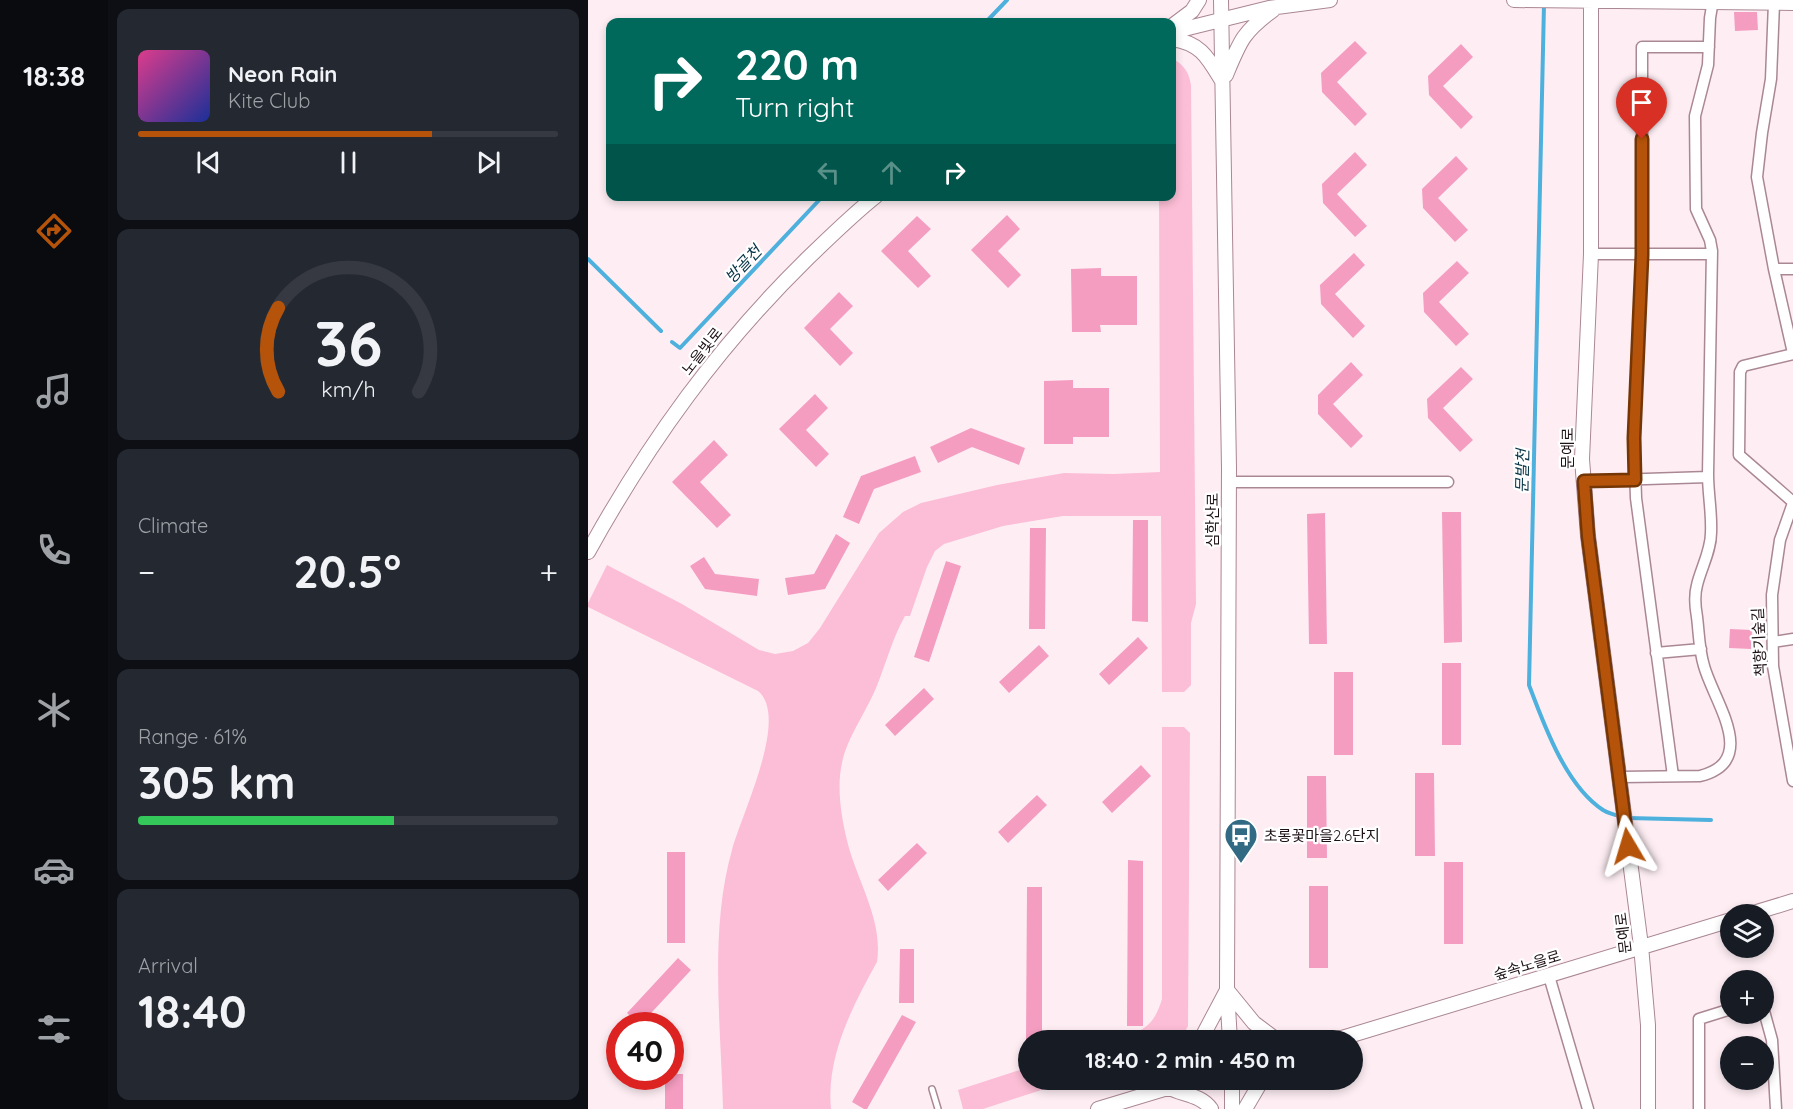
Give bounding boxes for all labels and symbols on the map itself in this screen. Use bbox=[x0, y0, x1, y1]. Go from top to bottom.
pin bbox=[1616, 77, 1667, 139]
water label: 방골천 bbox=[721, 239, 767, 287]
street label: 노을빛로 bbox=[678, 323, 726, 379]
street label: 문예로 bbox=[1558, 427, 1577, 469]
water label: 문발천 bbox=[1512, 446, 1532, 493]
street label: 심학산로 bbox=[1203, 492, 1222, 548]
street label: 책향기숲길 bbox=[1748, 607, 1770, 677]
position arrow bbox=[1596, 814, 1660, 878]
bus stop icon: 초롱꽃마을2.6단지 bbox=[1223, 817, 1259, 864]
place label: 초롱꽃마을2.6단지 bbox=[1264, 826, 1380, 845]
street label: 문예로 bbox=[1611, 911, 1635, 955]
street label: 숲속노을로 bbox=[1491, 946, 1563, 984]
speed limit sign: 40 bbox=[606, 1012, 684, 1090]

